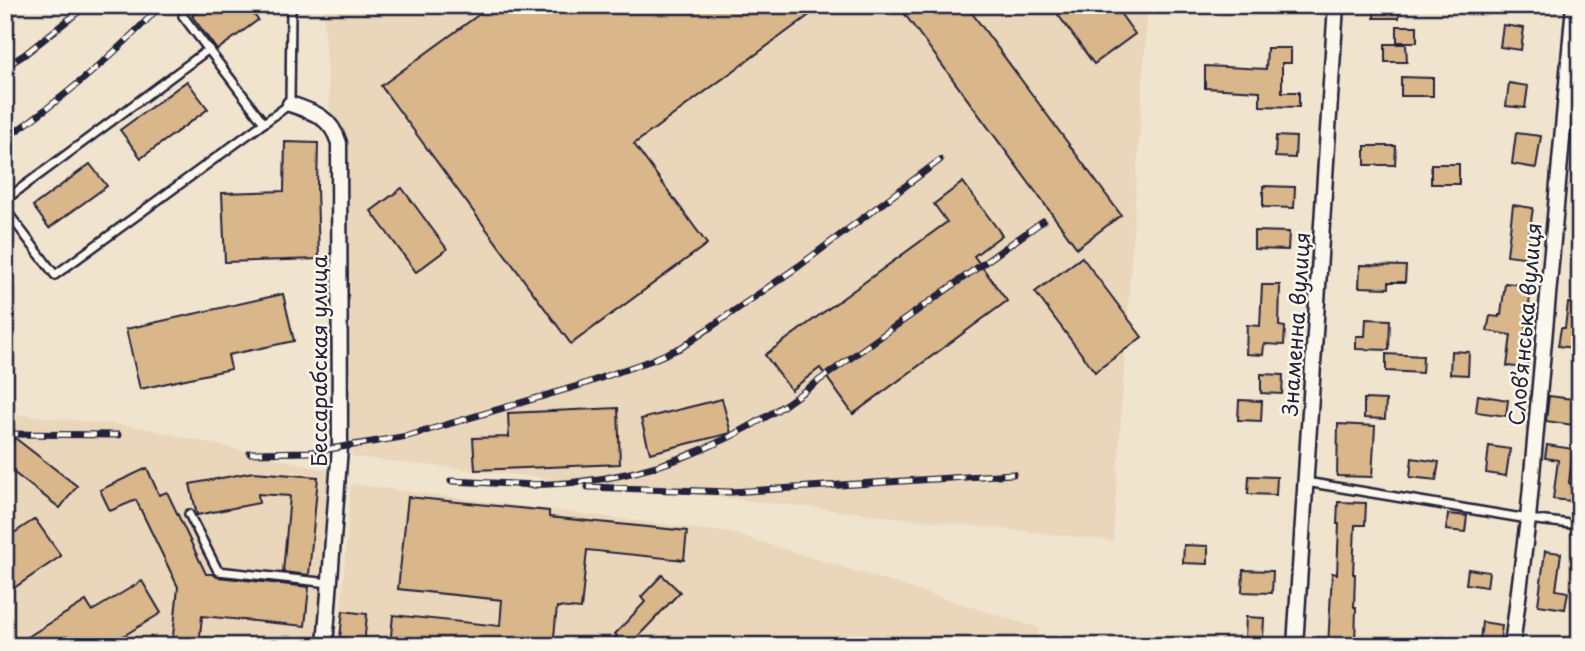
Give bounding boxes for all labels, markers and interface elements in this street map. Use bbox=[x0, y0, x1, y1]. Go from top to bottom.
street label: Слов’янська вулиця bbox=[1499, 221, 1549, 427]
street label: Знаменна вулиця bbox=[1273, 231, 1317, 418]
street label: Бессарабская улица bbox=[302, 254, 334, 467]

